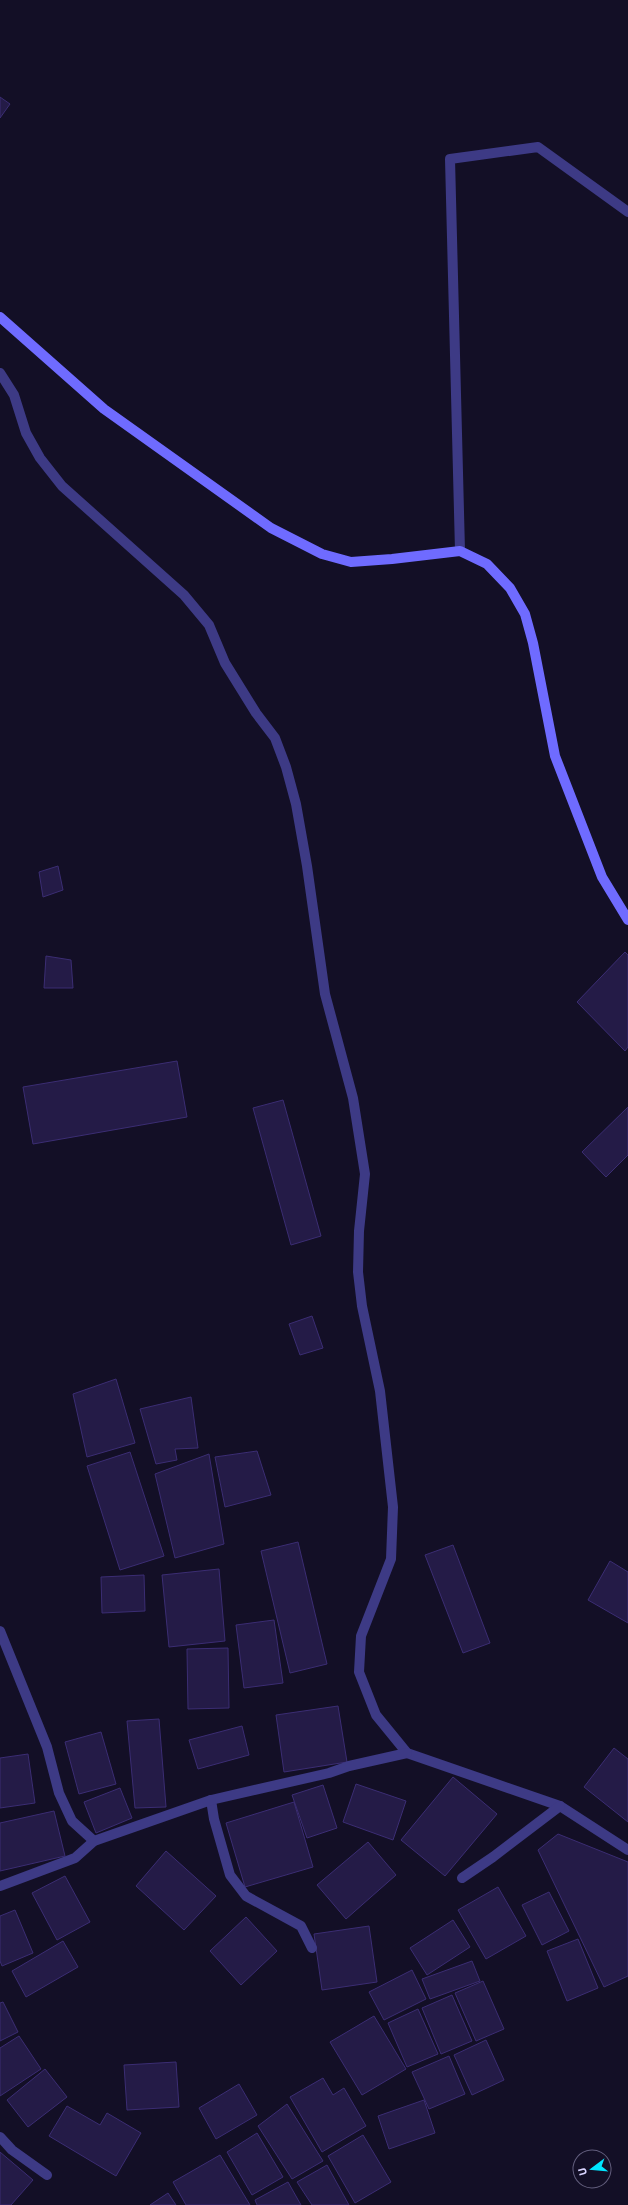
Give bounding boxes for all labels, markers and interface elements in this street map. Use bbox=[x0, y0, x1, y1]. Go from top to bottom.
north arrow bbox=[572, 2149, 612, 2189]
text: U bbox=[575, 2166, 590, 2177]

